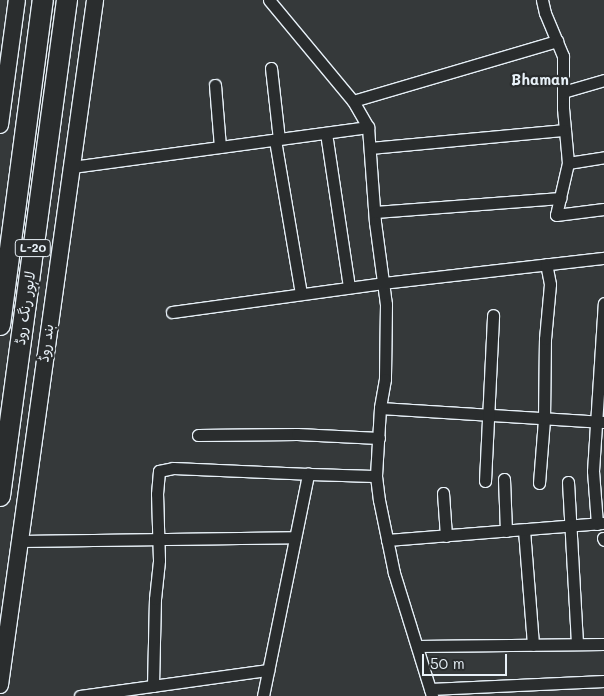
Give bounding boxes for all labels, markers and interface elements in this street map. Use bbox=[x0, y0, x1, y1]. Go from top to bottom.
district label: Bhaman bbox=[511, 71, 569, 89]
road number: L-20 bbox=[14, 238, 52, 258]
street label: لاہور رنگ روڈ bbox=[12, 270, 38, 346]
street label: بند روڈ bbox=[35, 323, 57, 363]
scale bar bbox=[424, 644, 509, 676]
text: 50 m bbox=[430, 653, 465, 673]

